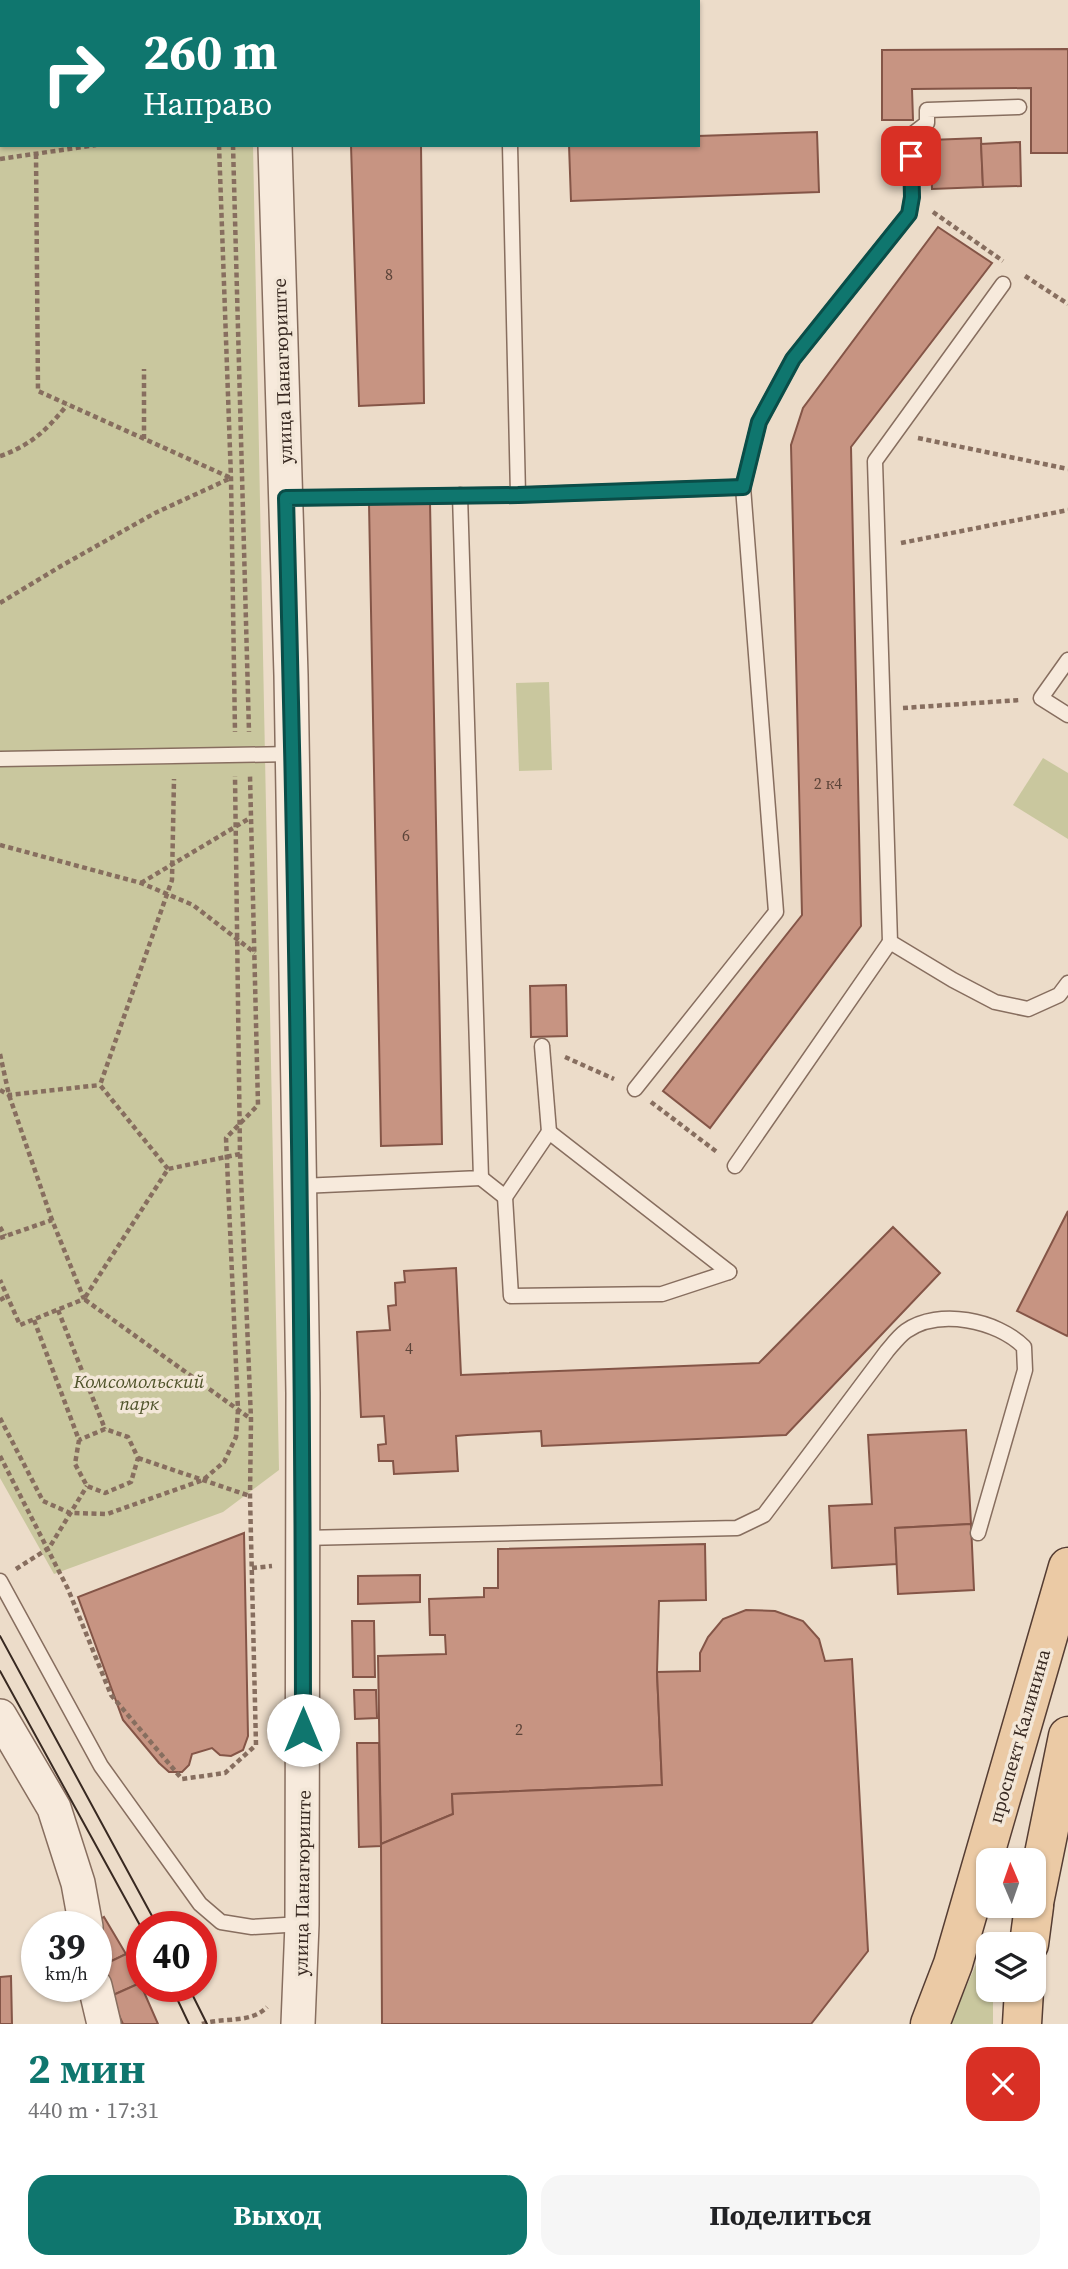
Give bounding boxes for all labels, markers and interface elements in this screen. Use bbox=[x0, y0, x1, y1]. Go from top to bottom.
text: 260 m bbox=[143, 18, 278, 85]
icon: right bbox=[28, 28, 119, 119]
text: Направо bbox=[143, 82, 272, 126]
pin bbox=[881, 126, 941, 186]
icon: arrive bbox=[892, 137, 930, 175]
house number: 8 bbox=[385, 263, 393, 285]
street label: улица Панагюриште bbox=[266, 278, 298, 464]
house number: 2 к4 bbox=[814, 772, 842, 794]
house number: 6 bbox=[402, 824, 410, 846]
house number: 4 bbox=[405, 1337, 413, 1359]
park label: Комсомольский парк bbox=[73, 1368, 205, 1416]
street label: проспект Калинина bbox=[982, 1646, 1056, 1826]
position arrow bbox=[266, 1693, 340, 1767]
house number: 2 bbox=[515, 1718, 523, 1740]
street label: улица Панагюриште bbox=[287, 1790, 317, 1976]
north arrow bbox=[976, 1848, 1046, 1918]
map controls bbox=[976, 1848, 1046, 2002]
speed limit sign: 40 bbox=[126, 1911, 217, 2002]
text: 39 bbox=[48, 1923, 85, 1971]
button: layers bbox=[976, 1932, 1046, 2002]
text: km/h bbox=[45, 1961, 88, 1986]
text: 2 мин bbox=[28, 2039, 145, 2097]
button: close bbox=[966, 2047, 1040, 2121]
text: 440 m · 17:31 bbox=[28, 2094, 159, 2126]
button: Выход bbox=[28, 2175, 527, 2255]
button: Поделиться bbox=[541, 2175, 1040, 2255]

